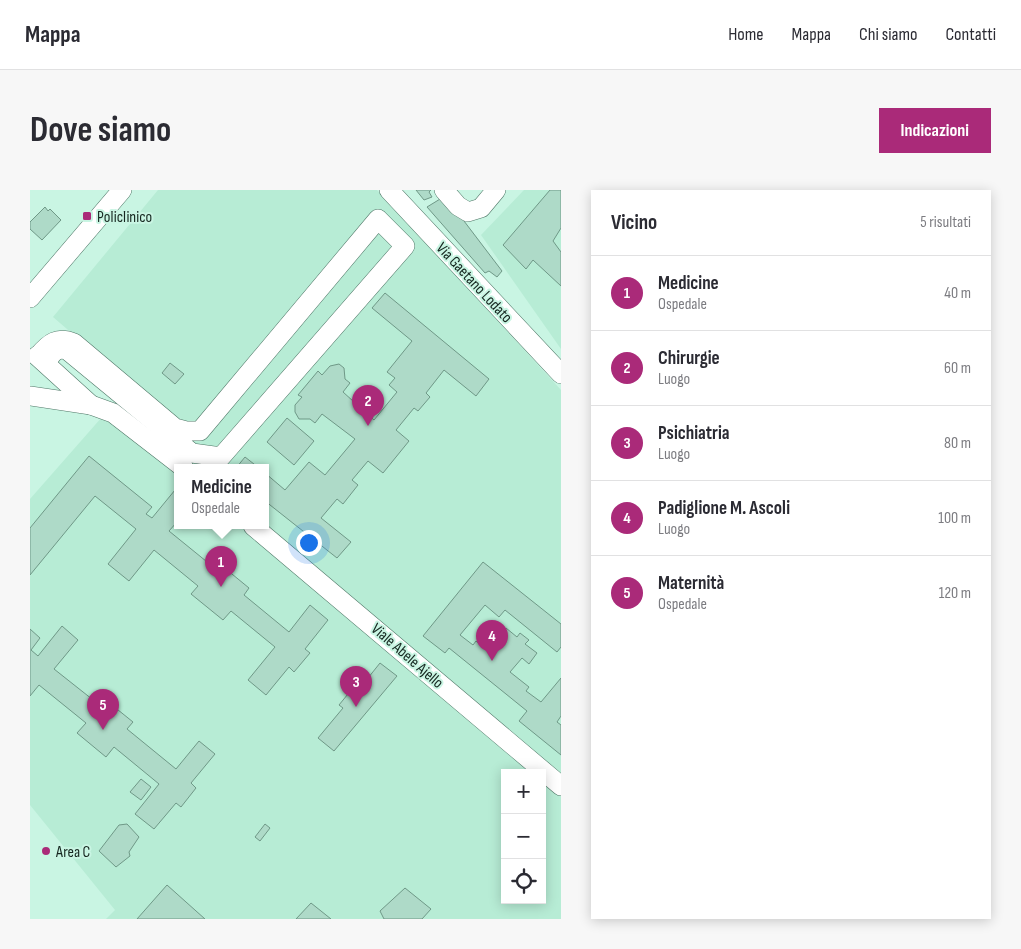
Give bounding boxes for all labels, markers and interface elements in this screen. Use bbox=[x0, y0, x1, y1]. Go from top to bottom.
text: Mappa bbox=[25, 20, 81, 49]
text: Home bbox=[728, 24, 764, 45]
text: Mappa bbox=[792, 24, 831, 45]
text: Chi siamo bbox=[859, 24, 917, 45]
text: Contatti bbox=[945, 24, 996, 45]
button: Indicazioni bbox=[879, 108, 991, 153]
text: Dove siamo bbox=[30, 109, 171, 152]
place label: Policlinico bbox=[97, 208, 152, 227]
marker: Policlinico bbox=[81, 210, 93, 222]
text: Vicino bbox=[611, 210, 657, 235]
text: 5 risultati bbox=[920, 213, 971, 232]
street label: Via Gaetano Lodato bbox=[432, 239, 516, 327]
text: Medicine bbox=[658, 272, 719, 295]
text: 1 bbox=[624, 284, 630, 303]
text: 40 m bbox=[944, 284, 971, 303]
text: Ospedale bbox=[658, 295, 707, 314]
text: Chirurgie bbox=[658, 347, 720, 370]
text: 2 bbox=[623, 359, 631, 378]
text: 60 m bbox=[944, 359, 971, 378]
text: Luogo bbox=[658, 370, 690, 389]
pin: 2 bbox=[352, 385, 384, 426]
text: Psichiatria bbox=[658, 422, 730, 445]
text: 3 bbox=[623, 434, 631, 453]
text: 80 m bbox=[944, 434, 971, 453]
text: Luogo bbox=[658, 445, 690, 464]
popup bbox=[174, 464, 269, 529]
text: Medicine bbox=[191, 476, 252, 499]
text: Padiglione M. Ascoli bbox=[658, 497, 790, 520]
text: Ospedale bbox=[191, 499, 240, 518]
text: 4 bbox=[623, 509, 631, 528]
text: 100 m bbox=[938, 509, 971, 528]
text: Luogo bbox=[658, 520, 690, 539]
your location bbox=[296, 530, 322, 556]
pin: 1 bbox=[205, 546, 237, 587]
text: Maternità bbox=[658, 572, 724, 595]
text: 5 bbox=[623, 584, 631, 603]
text: 120 m bbox=[939, 584, 971, 603]
text: Ospedale bbox=[658, 595, 707, 614]
street label: Viale Abele Ajello bbox=[367, 620, 447, 693]
pin: 4 bbox=[476, 620, 508, 661]
pin: 3 bbox=[340, 666, 372, 707]
pin: 5 bbox=[87, 689, 119, 730]
map controls bbox=[501, 769, 546, 904]
button: + bbox=[501, 769, 546, 814]
button: − bbox=[501, 814, 546, 859]
place label: Area C bbox=[55, 843, 91, 862]
marker: Area C bbox=[40, 845, 52, 857]
button: locate bbox=[501, 859, 546, 904]

